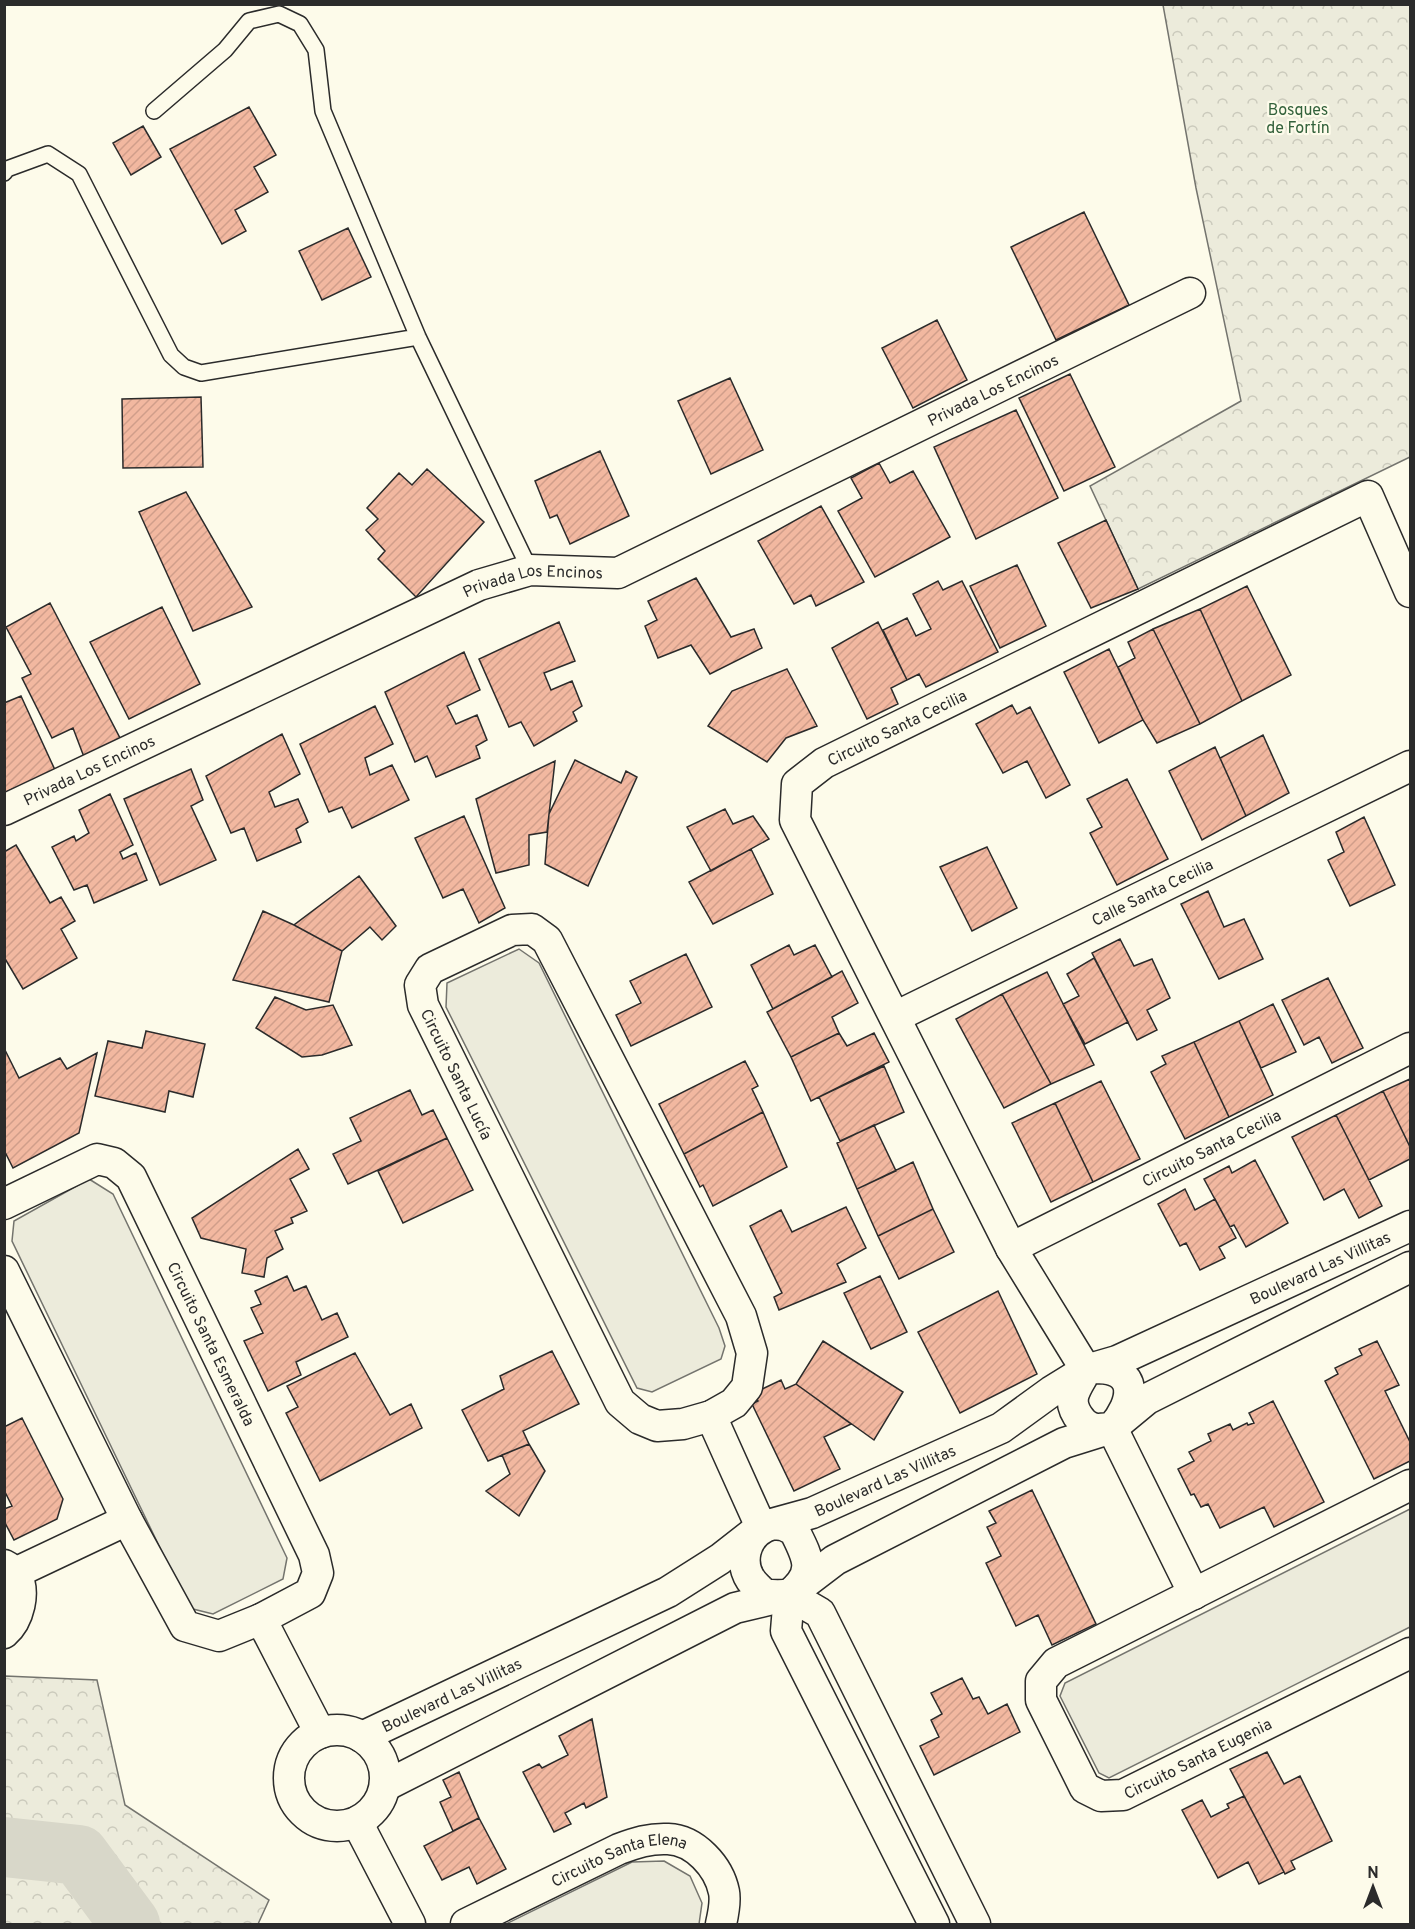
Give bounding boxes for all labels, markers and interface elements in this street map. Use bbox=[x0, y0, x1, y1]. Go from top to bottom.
park label: Bosques de Fortín bbox=[1266, 101, 1330, 139]
street label: Privada Los Encinos bbox=[925, 351, 1062, 432]
street label: Privada Los Encinos bbox=[460, 562, 603, 603]
street label: Circuito Santa Cecilia bbox=[825, 686, 971, 772]
street label: Privada Los Encinos bbox=[21, 732, 159, 811]
street label: Calle Santa Cecilia bbox=[1089, 855, 1217, 932]
street label: Circuito Santa Lucía bbox=[415, 1006, 496, 1144]
street label: Circuito Santa Cecilia bbox=[1139, 1106, 1285, 1193]
street label: Boulevard Las Villitas bbox=[1247, 1228, 1394, 1310]
street label: Circuito Santa Esmeralda bbox=[162, 1259, 258, 1430]
street label: Boulevard Las Villitas bbox=[812, 1442, 960, 1523]
street label: Boulevard Las Villitas bbox=[379, 1655, 526, 1738]
street label: Circuito Santa Eugenia bbox=[1121, 1715, 1276, 1805]
street label: Circuito Santa Elena bbox=[548, 1831, 690, 1893]
north arrow bbox=[1343, 1857, 1403, 1917]
text: N bbox=[1367, 1864, 1379, 1884]

